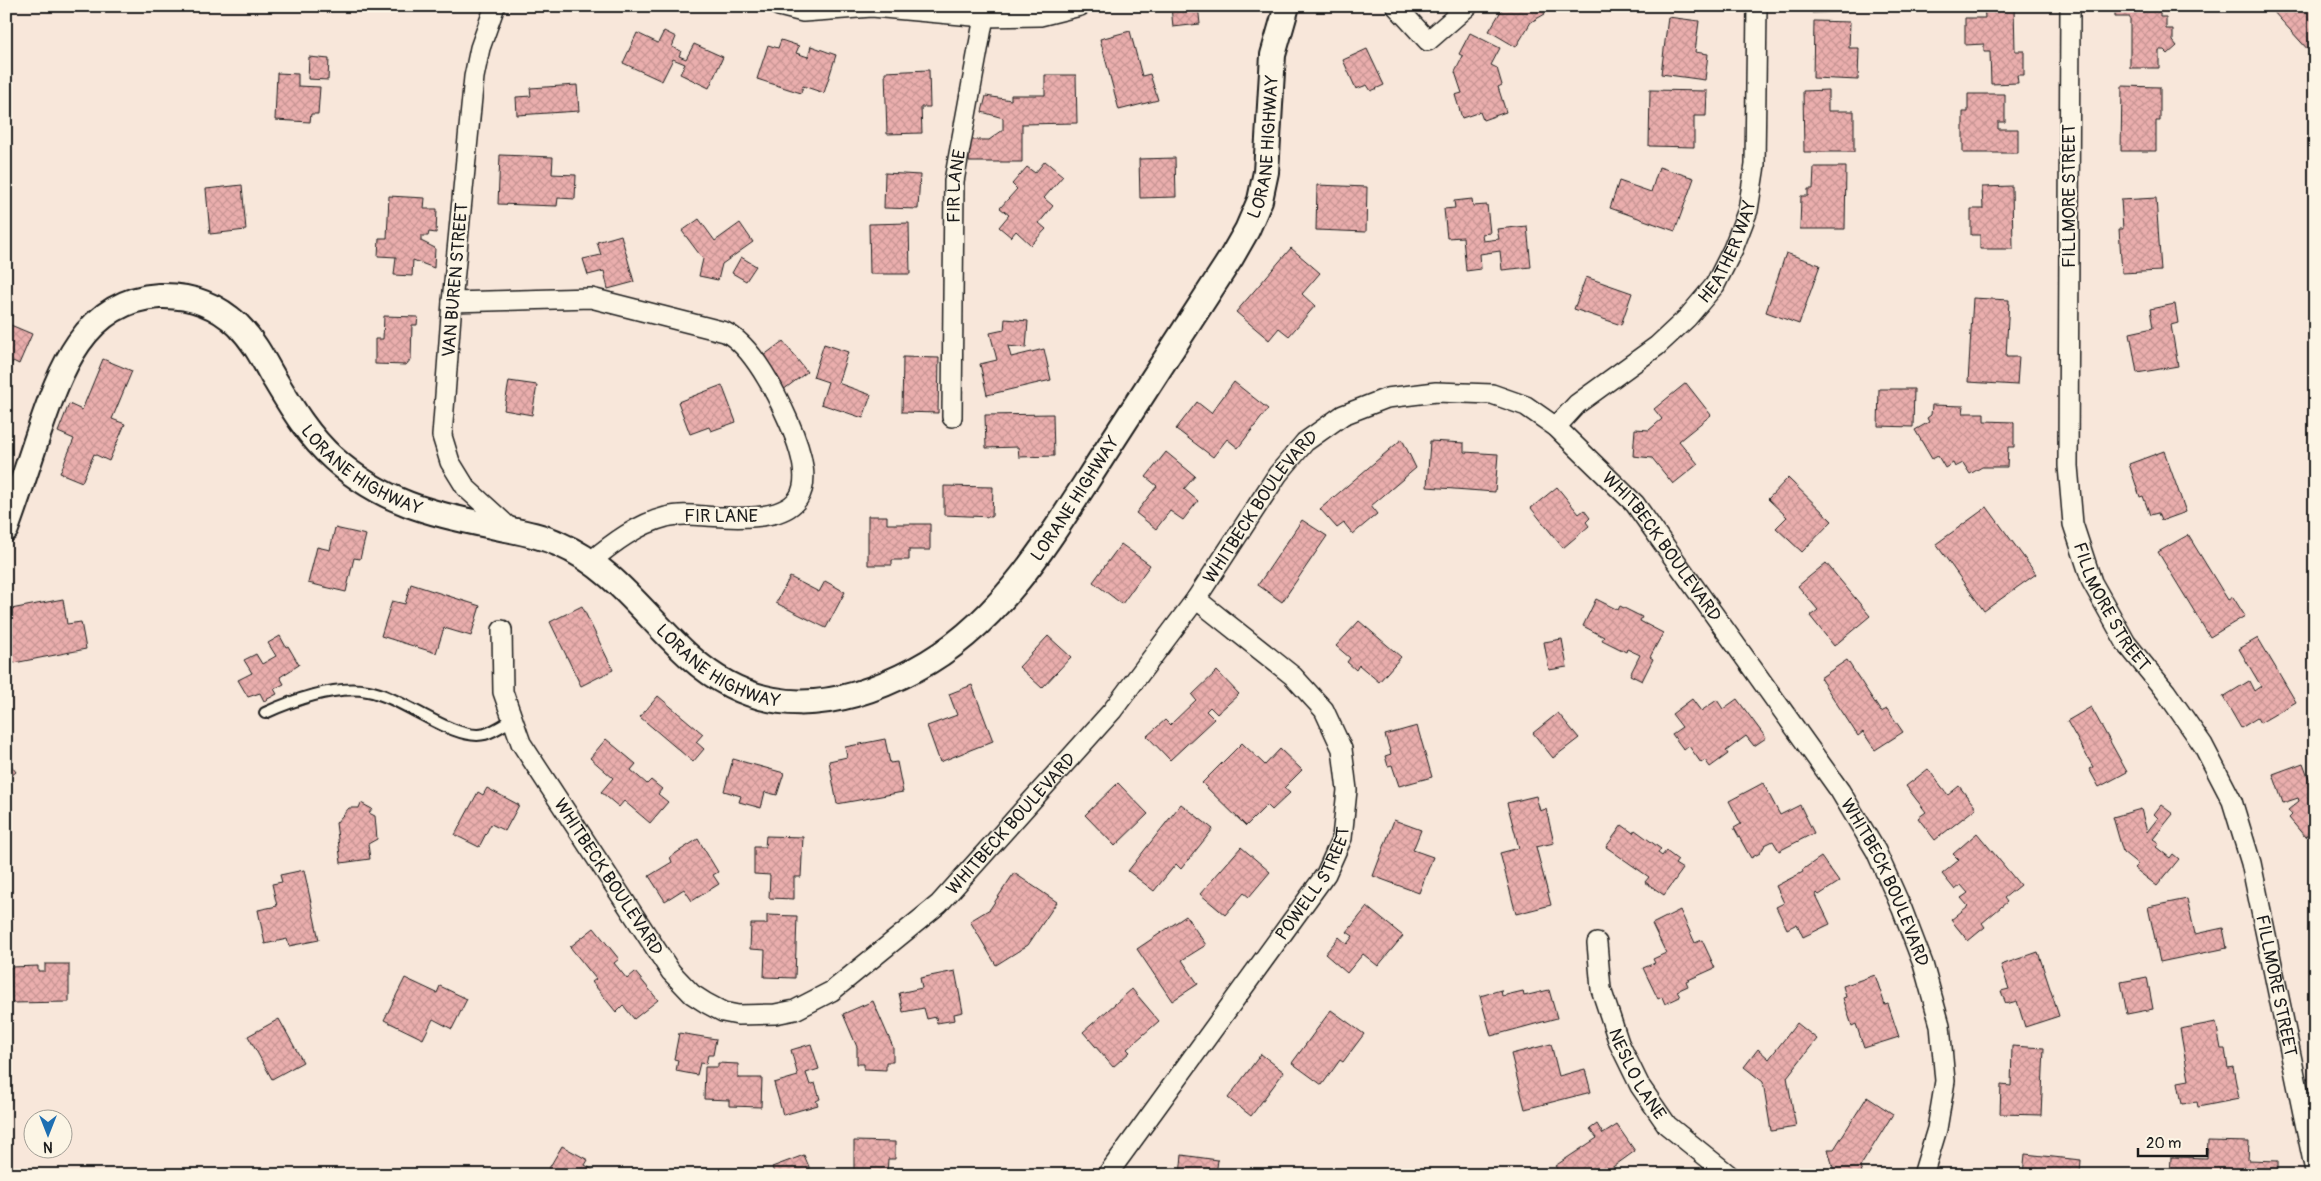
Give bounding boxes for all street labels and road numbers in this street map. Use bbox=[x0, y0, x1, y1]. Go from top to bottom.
street label: LORANE HIGHWAY bbox=[1242, 74, 1284, 222]
street label: FILLMORE STREET bbox=[2058, 124, 2081, 268]
street label: FIR LANE bbox=[943, 148, 972, 223]
street label: HEATHER WAY bbox=[1693, 198, 1761, 308]
street label: VAN BUREN STREET bbox=[437, 202, 474, 358]
street label: LORANE HIGHWAY bbox=[296, 420, 426, 521]
street label: WHITBECK BOULEVARD bbox=[1198, 426, 1322, 588]
street label: LORANE HIGHWAY bbox=[1026, 431, 1125, 566]
street label: WHITBECK BOULEVARD bbox=[1597, 467, 1726, 626]
street label: FIR LANE bbox=[684, 505, 758, 528]
street label: FILLMORE STREET bbox=[2068, 539, 2155, 676]
street label: LORANE HIGHWAY bbox=[651, 619, 783, 713]
street label: WHITBECK BOULEVARD bbox=[942, 748, 1081, 900]
street label: WHITBECK BOULEVARD bbox=[548, 794, 668, 960]
street label: WHITBECK BOULEVARD bbox=[1835, 794, 1934, 970]
street label: POWELL STREET bbox=[1270, 826, 1355, 945]
street label: FILLMORE STREET bbox=[2250, 913, 2302, 1058]
street label: NESLO LANE bbox=[1603, 1026, 1671, 1125]

